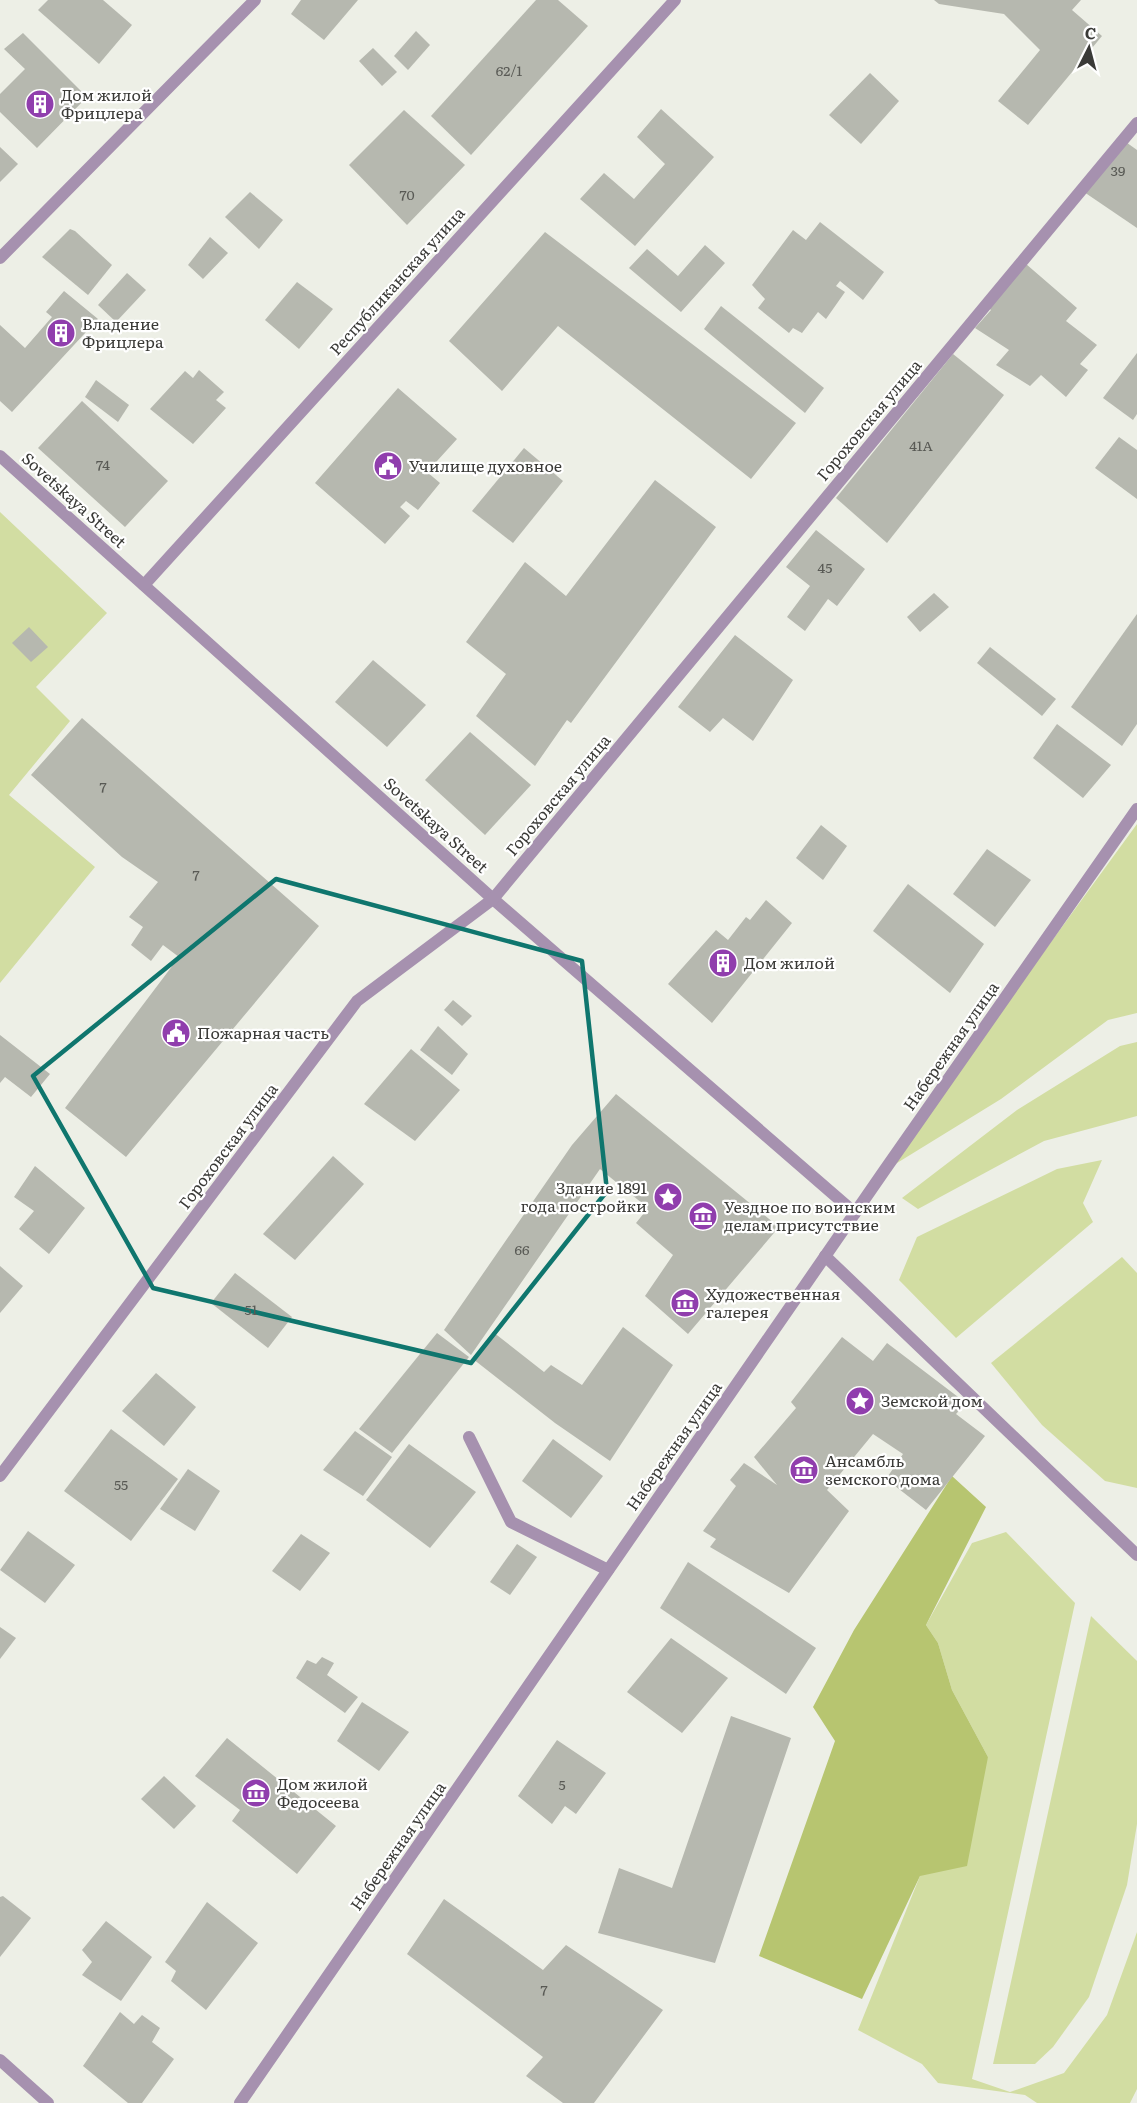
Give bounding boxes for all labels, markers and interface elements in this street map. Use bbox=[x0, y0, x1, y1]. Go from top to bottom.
north arrow bbox=[1059, 18, 1119, 78]
text: С bbox=[1084, 20, 1098, 45]
house number: 62/1 bbox=[496, 60, 522, 80]
place label: Дом жилой Фрицлера bbox=[61, 82, 152, 124]
building icon: Дом жилой Фрицлера bbox=[24, 88, 56, 120]
house number: 39 bbox=[1111, 160, 1125, 180]
house number: 70 bbox=[399, 184, 415, 204]
street label: Республиканская улица bbox=[323, 201, 470, 360]
place label: Владение Фрицлера bbox=[82, 311, 164, 353]
building icon: Владение Фрицлера bbox=[45, 317, 77, 349]
street label: Гороховская улица bbox=[810, 353, 927, 485]
house number: 41А bbox=[909, 435, 934, 455]
street label: Sovetskaya Street bbox=[17, 446, 133, 553]
public building icon: Училище духовное bbox=[372, 450, 404, 482]
place label: Училище духовное bbox=[409, 453, 562, 477]
house number: 74 bbox=[96, 454, 110, 474]
house number: 45 bbox=[818, 557, 832, 577]
street label: Гороховская улица bbox=[499, 728, 616, 860]
street label: Sovetskaya Street bbox=[379, 771, 495, 878]
house number: 7 bbox=[99, 776, 107, 796]
house number: 7 bbox=[192, 864, 200, 884]
building icon: Дом жилой bbox=[707, 947, 739, 979]
place label: Дом жилой bbox=[744, 950, 835, 974]
street label: Набережная улица bbox=[897, 976, 1004, 1115]
public building icon: Пожарная часть bbox=[160, 1017, 192, 1049]
place label: Пожарная часть bbox=[197, 1020, 329, 1044]
street label: Гороховская улица bbox=[172, 1077, 283, 1213]
place label: Здание 1891 года постройки bbox=[520, 1175, 647, 1217]
place icon: Здание 1891 года постройки bbox=[652, 1181, 684, 1213]
place label: Уездное по воинским делам присутствие bbox=[724, 1194, 895, 1236]
museum icon: Уездное по воинским делам присутствие bbox=[687, 1200, 719, 1232]
house number: 66 bbox=[514, 1239, 530, 1259]
place label: Художественная галерея bbox=[706, 1281, 840, 1323]
museum icon: Художественная галерея bbox=[669, 1287, 701, 1319]
house number: 51 bbox=[245, 1299, 258, 1319]
street label: Набережная улица bbox=[620, 1376, 727, 1515]
place icon: Земской дом bbox=[844, 1385, 876, 1417]
place label: Земской дом bbox=[881, 1388, 983, 1412]
place label: Ансамбль земского дома bbox=[825, 1448, 941, 1490]
museum icon: Ансамбль земского дома bbox=[788, 1454, 820, 1486]
house number: 55 bbox=[114, 1474, 128, 1494]
place label: Дом жилой Федосеева bbox=[277, 1771, 368, 1813]
house number: 5 bbox=[558, 1774, 566, 1794]
street label: Набережная улица bbox=[344, 1776, 451, 1915]
museum icon: Дом жилой Федосеева bbox=[240, 1777, 272, 1809]
house number: 7 bbox=[540, 1979, 548, 1999]

